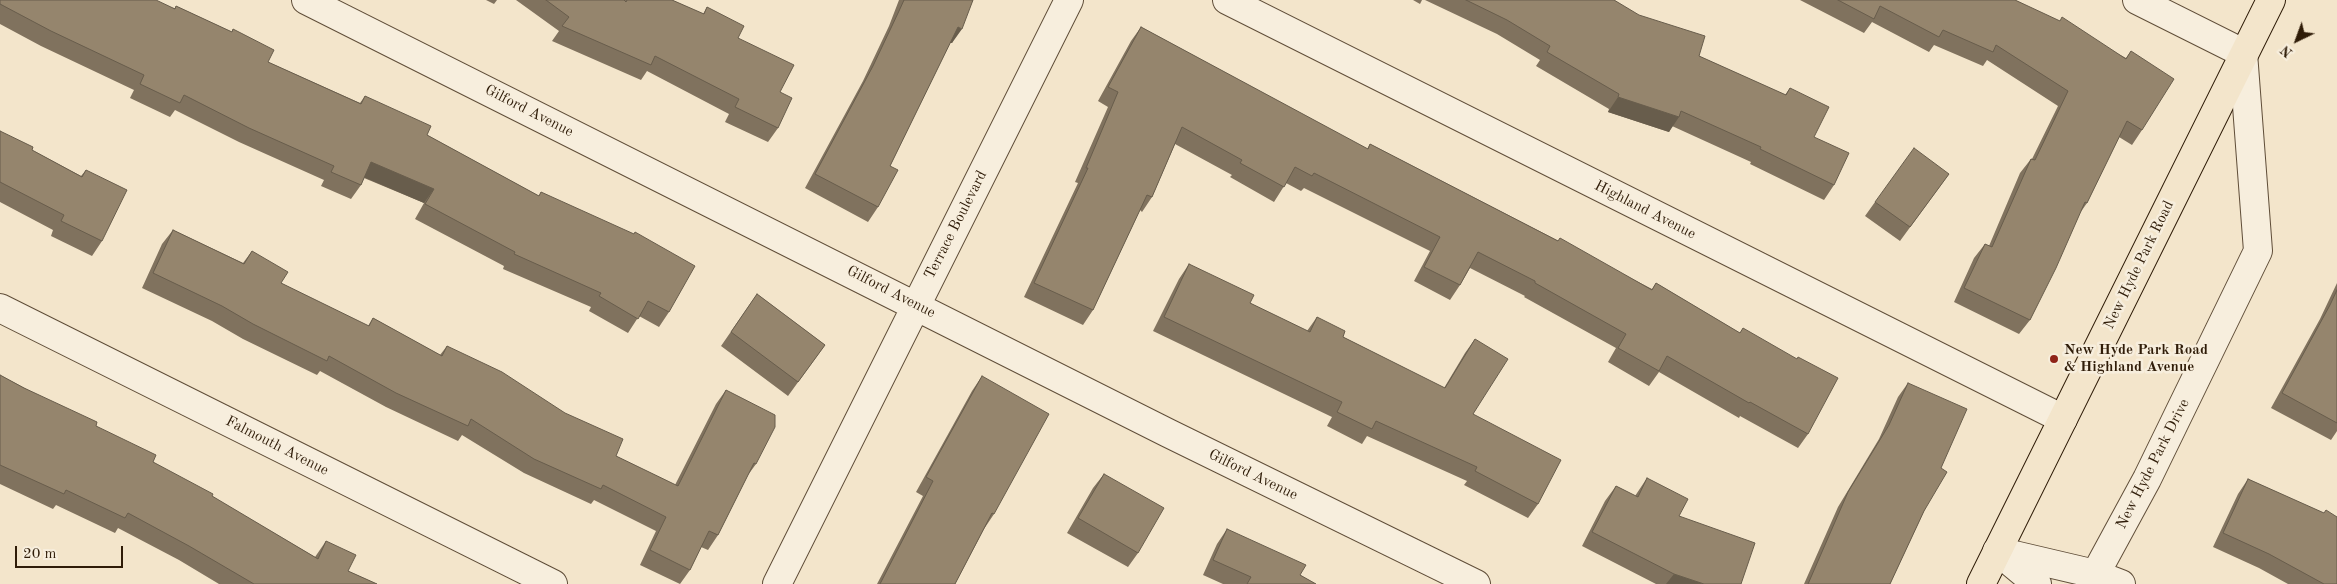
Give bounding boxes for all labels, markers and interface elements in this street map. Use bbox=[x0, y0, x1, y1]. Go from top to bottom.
north arrow bbox=[2272, 15, 2322, 65]
text: N bbox=[2278, 42, 2296, 60]
street label: Gilford Avenue bbox=[482, 81, 576, 141]
street label: Terrace Boulevard bbox=[921, 168, 991, 282]
street label: Highland Avenue bbox=[1591, 177, 1699, 243]
street label: New Hyde Park Road bbox=[2100, 198, 2178, 332]
street label: Gilford Avenue bbox=[844, 262, 938, 322]
place label: New Hyde Park Road & Highland Avenue bbox=[2064, 341, 2208, 376]
marker: New Hyde Park Road & Highland Avenue bbox=[2048, 353, 2060, 365]
street label: New Hyde Park Drive bbox=[2112, 396, 2194, 532]
street label: Falmouth Avenue bbox=[222, 412, 332, 480]
street label: Gilford Avenue bbox=[1205, 446, 1301, 504]
scale bar bbox=[18, 536, 125, 568]
text: 20 m bbox=[23, 547, 57, 562]

